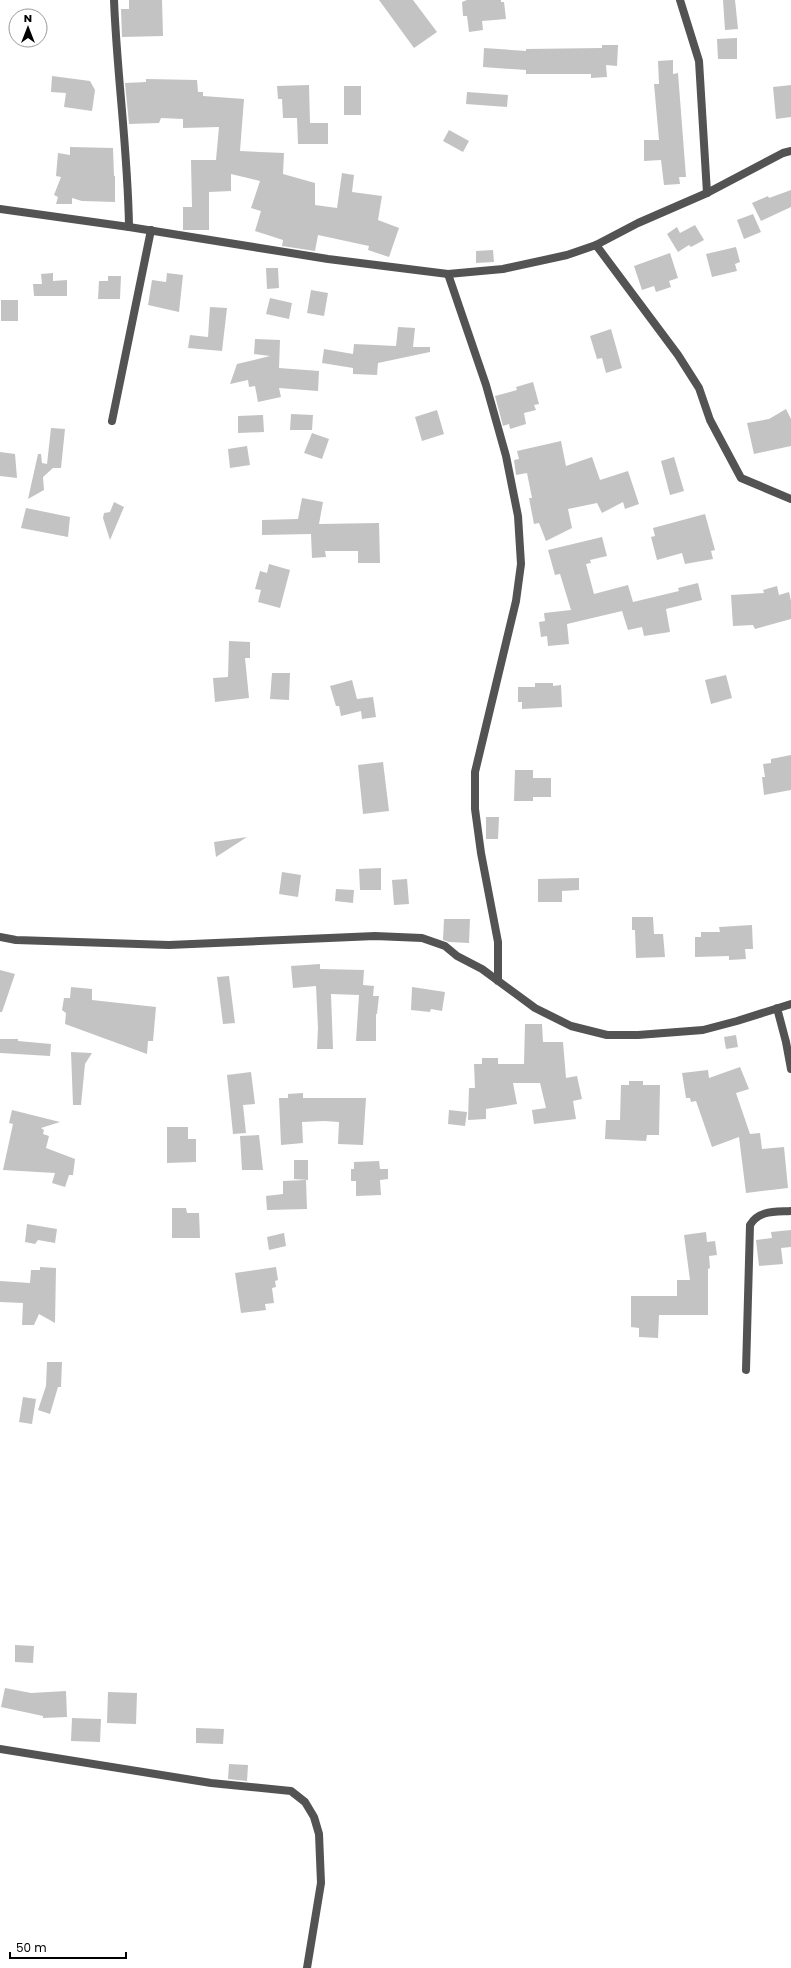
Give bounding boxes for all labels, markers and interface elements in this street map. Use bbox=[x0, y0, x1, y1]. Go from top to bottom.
north arrow bbox=[8, 8, 48, 48]
text: N bbox=[24, 10, 32, 26]
scale bar bbox=[10, 1934, 126, 1960]
text: 50 m bbox=[16, 1939, 47, 1956]

